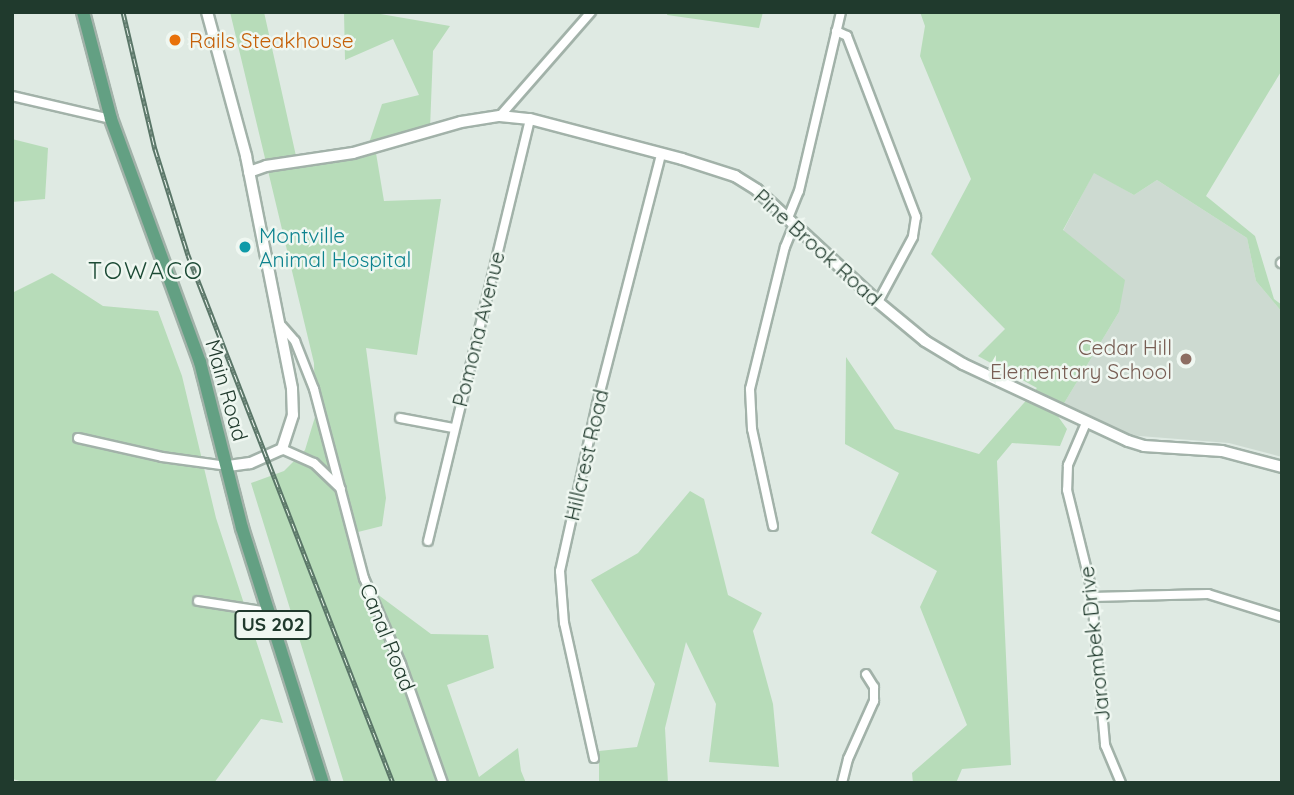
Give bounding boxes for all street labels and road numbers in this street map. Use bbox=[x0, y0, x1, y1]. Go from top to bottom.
street label: Pine Brook Road bbox=[749, 183, 887, 311]
street label: Pomona Avenue bbox=[447, 249, 509, 409]
street label: Main Road bbox=[200, 336, 254, 444]
street label: Hillcrest Road bbox=[559, 387, 613, 523]
street label: Jarombek Drive bbox=[1073, 565, 1115, 723]
street label: Canal Road bbox=[355, 579, 421, 695]
road number: US 202 bbox=[233, 610, 313, 640]

